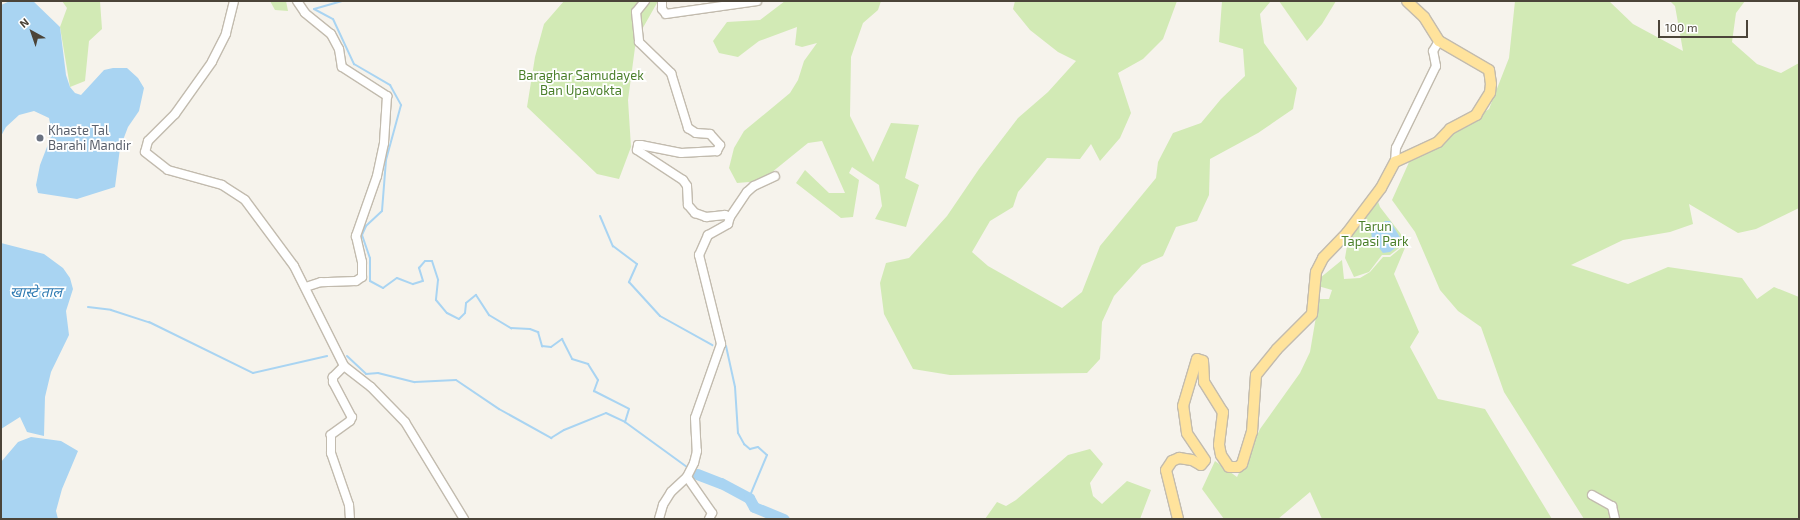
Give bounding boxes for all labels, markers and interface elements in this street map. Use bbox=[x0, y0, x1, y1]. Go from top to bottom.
north arrow bbox=[12, 12, 52, 52]
scale bar bbox=[1660, 12, 1750, 38]
text: N bbox=[17, 15, 31, 30]
text: 100 m bbox=[1665, 20, 1697, 34]
park label: Baraghar Samudayek Ban Upavokta bbox=[518, 68, 644, 99]
place label: Khaste Tal Barahi Mandir bbox=[48, 123, 131, 154]
marker: Khaste Tal Barahi Mandir bbox=[35, 133, 45, 143]
park label: Tarun Tapasi Park bbox=[1341, 219, 1409, 250]
water label: खास्टे ताल bbox=[10, 284, 62, 300]

